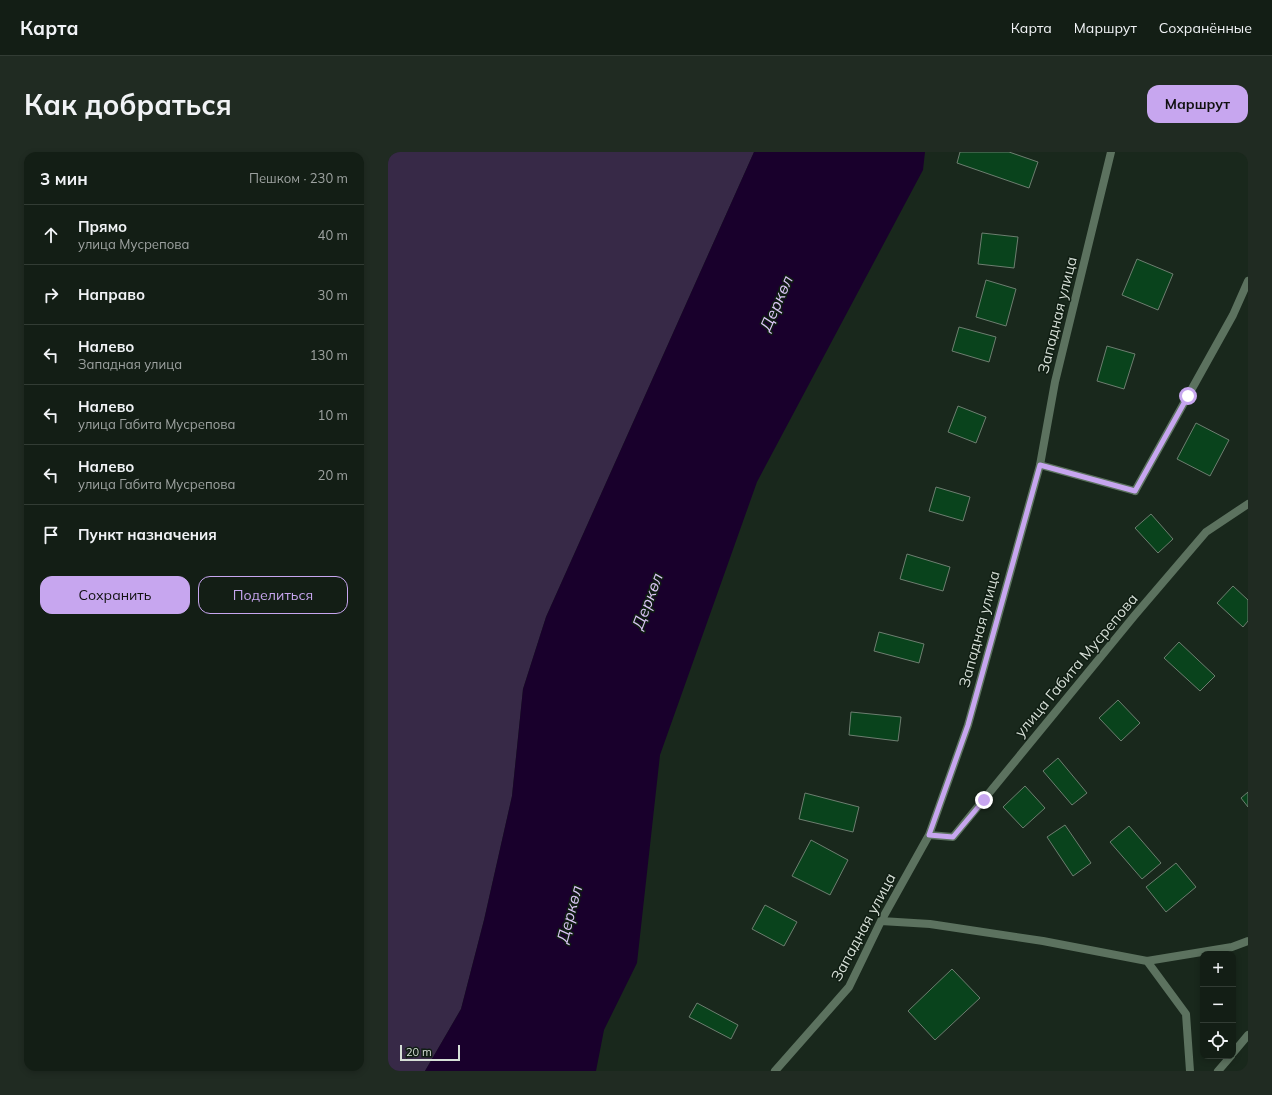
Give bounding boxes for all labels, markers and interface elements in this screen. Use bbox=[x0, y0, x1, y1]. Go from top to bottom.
text: Карта bbox=[20, 16, 78, 40]
text: Карта bbox=[1011, 19, 1052, 37]
text: Маршрут bbox=[1074, 19, 1137, 37]
text: Сохранённые bbox=[1159, 19, 1252, 37]
button: Маршрут bbox=[1147, 85, 1248, 123]
text: Как добраться bbox=[24, 87, 232, 122]
text: 3 мин bbox=[40, 168, 88, 189]
text: Пешком · 230 m bbox=[249, 170, 348, 186]
text: Прямо bbox=[78, 217, 127, 236]
icon: ahead bbox=[40, 224, 62, 246]
text: 40 m bbox=[318, 227, 348, 243]
text: улица Мусрепова bbox=[78, 236, 190, 252]
street label: Западная улица bbox=[1033, 254, 1081, 376]
water label: Деркөл bbox=[755, 272, 797, 335]
icon: right bbox=[40, 284, 62, 306]
text: Направо bbox=[78, 285, 145, 304]
text: 30 m bbox=[318, 287, 348, 303]
text: Налево bbox=[78, 337, 134, 356]
icon: left bbox=[40, 344, 62, 366]
text: 130 m bbox=[310, 347, 348, 363]
text: Западная улица bbox=[78, 356, 182, 372]
route start bbox=[1179, 387, 1197, 405]
text: Налево bbox=[78, 397, 134, 416]
icon: left bbox=[40, 404, 62, 426]
text: 10 m bbox=[318, 407, 348, 423]
text: улица Габита Мусрепова bbox=[78, 416, 235, 432]
text: Налево bbox=[78, 457, 134, 476]
icon: left bbox=[40, 464, 62, 486]
text: 20 m bbox=[318, 467, 348, 483]
text: улица Габита Мусрепова bbox=[78, 476, 235, 492]
icon: arrive bbox=[40, 524, 62, 546]
text: Пункт назначения bbox=[78, 525, 217, 544]
street label: Западная улица bbox=[954, 569, 1004, 689]
water label: Деркөл bbox=[627, 570, 667, 633]
button: Сохранить bbox=[40, 576, 190, 614]
button: Поделиться bbox=[198, 576, 348, 614]
street label: улица Габита Мусрепова bbox=[1010, 589, 1142, 741]
route end bbox=[975, 791, 993, 809]
street label: Западная улица bbox=[826, 870, 900, 984]
water label: Деркөл bbox=[551, 883, 586, 946]
map controls bbox=[1200, 951, 1236, 1059]
button: + bbox=[1200, 951, 1236, 987]
button: − bbox=[1200, 987, 1236, 1023]
button: locate bbox=[1200, 1023, 1236, 1059]
scale bar bbox=[400, 1043, 460, 1062]
text: 20 m bbox=[406, 1045, 432, 1059]

